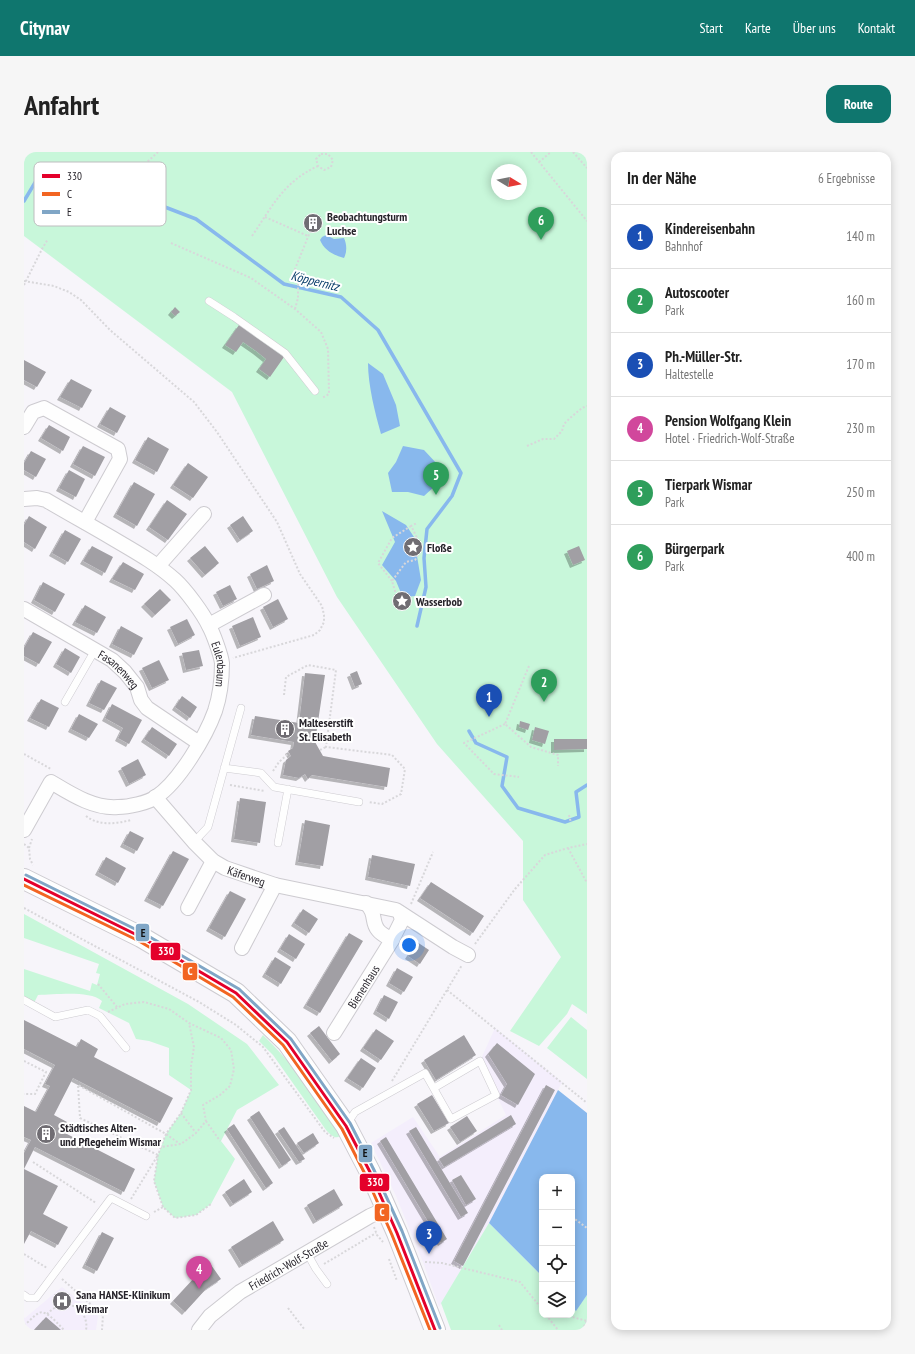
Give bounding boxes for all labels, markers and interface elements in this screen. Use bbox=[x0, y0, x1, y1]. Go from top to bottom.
text: Citynav bbox=[20, 16, 70, 40]
text: Start bbox=[699, 19, 723, 37]
text: Karte bbox=[745, 19, 771, 37]
text: Über uns bbox=[793, 19, 836, 37]
text: Kontakt bbox=[858, 19, 895, 37]
button: Route bbox=[826, 85, 891, 123]
text: Anfahrt bbox=[24, 86, 99, 123]
legend bbox=[34, 162, 166, 226]
north arrow bbox=[491, 164, 527, 200]
text: In der Nähe bbox=[627, 167, 697, 189]
text: 330 bbox=[67, 169, 82, 183]
text: 6 Ergebnisse bbox=[818, 170, 875, 187]
text: C bbox=[67, 187, 72, 201]
text: E bbox=[67, 205, 72, 219]
pin: 6 bbox=[528, 207, 554, 240]
place label: Beobachtungsturm Luchse bbox=[327, 209, 407, 238]
building icon: Beobachtungsturm Luchse bbox=[302, 212, 324, 234]
text: Kindereisenbahn bbox=[665, 219, 755, 238]
text: 1 bbox=[637, 228, 643, 245]
text: 140 m bbox=[846, 228, 875, 245]
text: Bahnhof bbox=[665, 238, 702, 255]
water label: Köppernitz bbox=[289, 267, 342, 295]
text: Autoscooter bbox=[665, 283, 729, 302]
text: 2 bbox=[637, 292, 643, 309]
text: 160 m bbox=[846, 292, 875, 309]
text: Park bbox=[665, 302, 684, 319]
text: Ph.-Müller-Str. bbox=[665, 347, 742, 366]
text: 3 bbox=[637, 356, 643, 373]
text: 170 m bbox=[846, 356, 875, 373]
text: Haltestelle bbox=[665, 366, 714, 383]
text: Pension Wolfgang Klein bbox=[665, 411, 791, 430]
text: 4 bbox=[637, 420, 643, 437]
text: 230 m bbox=[846, 420, 875, 437]
text: Hotel · Friedrich-Wolf-Straße bbox=[665, 430, 795, 447]
pin: 5 bbox=[423, 462, 449, 495]
text: Tierpark Wismar bbox=[665, 475, 752, 494]
text: 5 bbox=[637, 484, 643, 501]
text: 250 m bbox=[846, 484, 875, 501]
text: Park bbox=[665, 494, 684, 511]
place icon: Floße bbox=[402, 536, 424, 558]
text: Bürgerpark bbox=[665, 539, 724, 558]
place label: Floße bbox=[427, 540, 452, 555]
text: 6 bbox=[637, 548, 643, 565]
text: 400 m bbox=[846, 548, 875, 565]
text: Park bbox=[665, 558, 684, 575]
place icon: Wasserbob bbox=[391, 590, 413, 612]
place label: Wasserbob bbox=[415, 594, 463, 609]
street label: Eulenbaum bbox=[209, 639, 230, 688]
street label: Fasanenweg bbox=[96, 646, 143, 692]
pin: 2 bbox=[531, 669, 557, 702]
pin: 1 bbox=[476, 684, 502, 717]
place label: Malteserstift St. Elisabeth bbox=[299, 715, 354, 744]
building icon: Malteserstift St. Elisabeth bbox=[274, 718, 296, 740]
street label: Käferweg bbox=[226, 862, 267, 889]
line badge: E bbox=[135, 923, 150, 942]
text: E bbox=[141, 926, 146, 940]
your location bbox=[399, 935, 419, 955]
line badge: 330 bbox=[150, 942, 181, 961]
text: 330 bbox=[158, 944, 174, 958]
line badge: C bbox=[182, 962, 198, 981]
street label: Bienenhaus bbox=[344, 962, 382, 1011]
text: C bbox=[187, 964, 193, 978]
place label: Städtisches Alten- und Pflegeheim Wismar bbox=[60, 1120, 162, 1149]
building icon: Städtisches Alten- und Pflegeheim Wismar bbox=[35, 1123, 57, 1145]
line badge: E bbox=[358, 1144, 373, 1163]
text: E bbox=[363, 1146, 368, 1160]
line badge: 330 bbox=[359, 1173, 390, 1192]
map controls bbox=[539, 1174, 575, 1318]
button: + bbox=[539, 1174, 575, 1210]
text: 330 bbox=[367, 1175, 383, 1189]
line badge: C bbox=[374, 1203, 390, 1222]
text: C bbox=[379, 1205, 385, 1219]
button: − bbox=[539, 1210, 575, 1246]
pin: 3 bbox=[416, 1221, 442, 1254]
street label: Friedrich-Wolf-Straße bbox=[246, 1235, 331, 1293]
button: locate bbox=[539, 1246, 575, 1282]
pin: 4 bbox=[186, 1256, 212, 1289]
button: layers bbox=[539, 1282, 575, 1318]
place label: Sana HANSE-Klinikum Wismar bbox=[75, 1287, 170, 1316]
hospital icon: Sana HANSE-Klinikum Wismar bbox=[51, 1290, 73, 1312]

